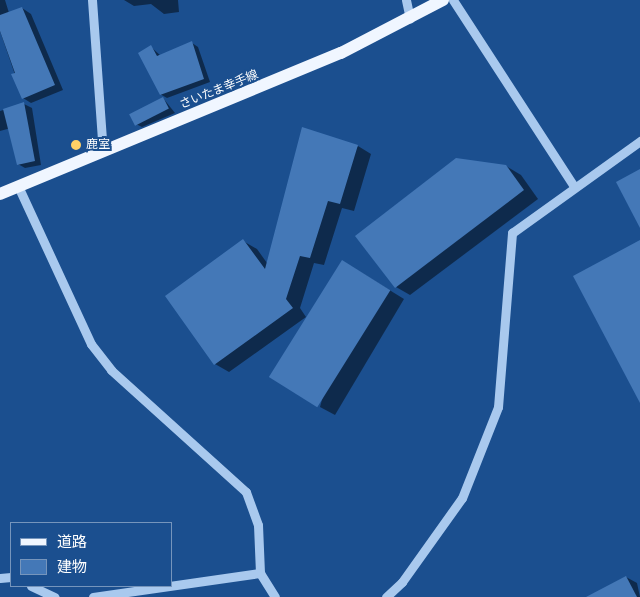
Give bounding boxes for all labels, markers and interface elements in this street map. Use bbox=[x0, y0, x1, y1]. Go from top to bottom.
street label: さいたま幸手線 bbox=[177, 68, 261, 112]
place label: 鹿室 bbox=[86, 138, 110, 152]
marker: 鹿室 bbox=[70, 139, 82, 151]
legend bbox=[10, 522, 172, 587]
text: 道路 bbox=[57, 532, 87, 553]
text: 建物 bbox=[57, 557, 87, 578]

